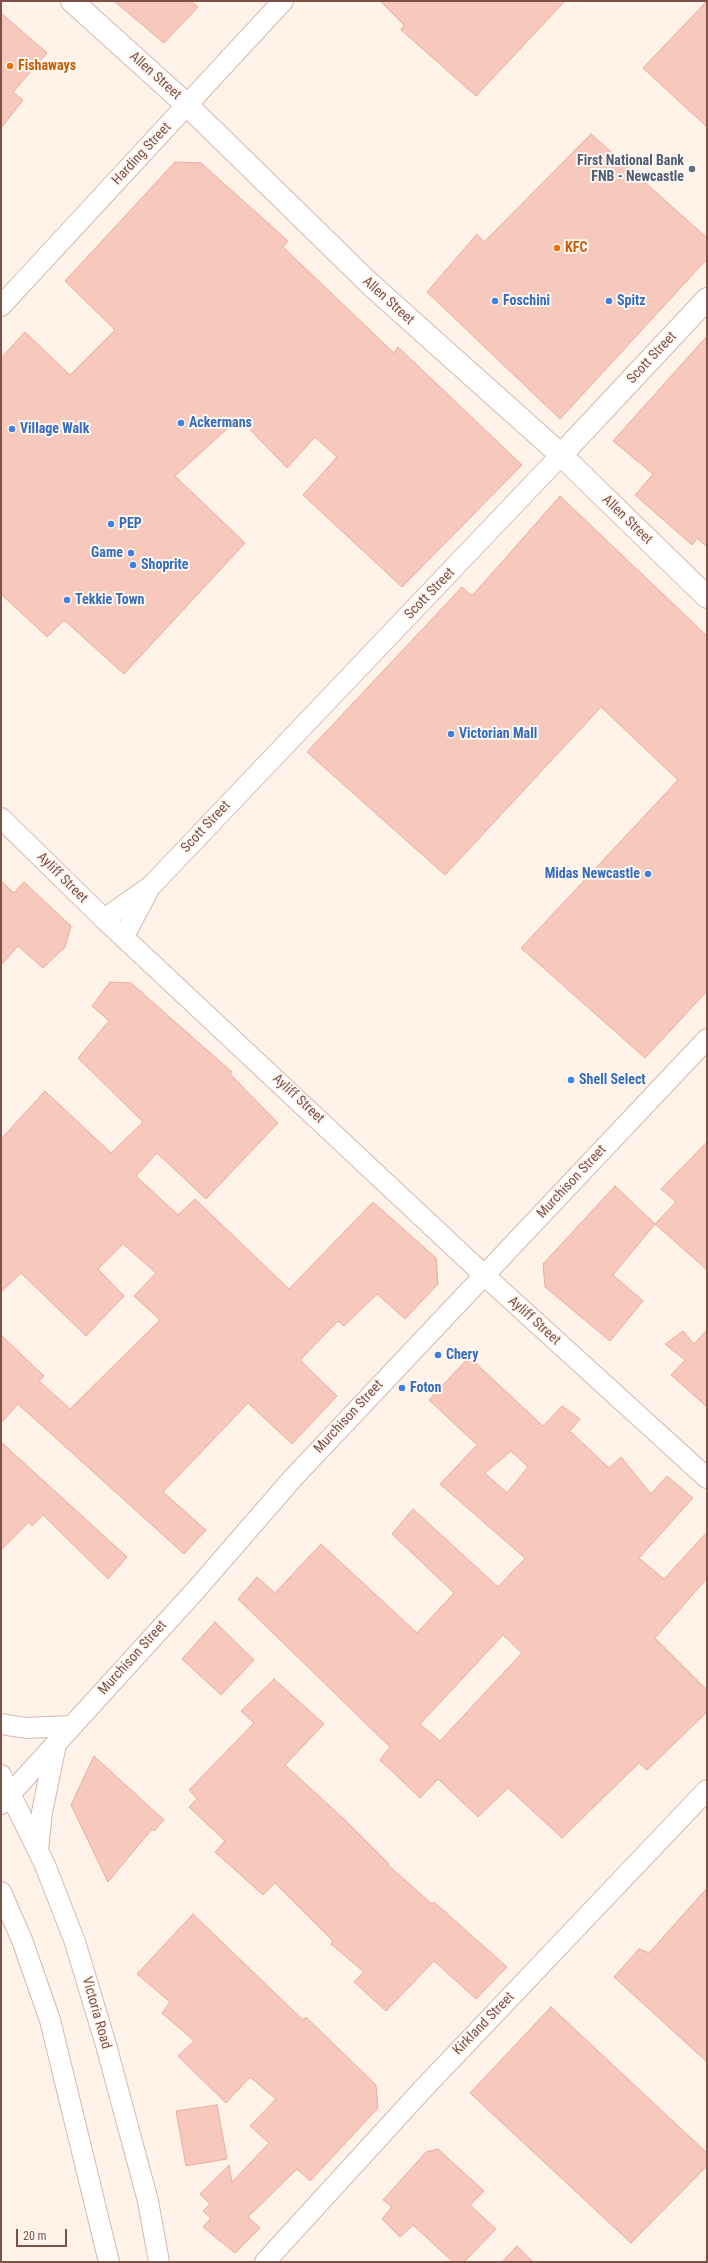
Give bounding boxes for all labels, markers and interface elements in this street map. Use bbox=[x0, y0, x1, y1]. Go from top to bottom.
street label: Allen Street bbox=[126, 48, 184, 104]
place label: Fishaways bbox=[18, 58, 76, 74]
marker: Fishaways bbox=[5, 61, 15, 71]
street label: Harding Street bbox=[109, 119, 175, 189]
place label: First National Bank FNB - Newcastle bbox=[577, 153, 684, 186]
marker: First National Bank FNB - Newcastle bbox=[687, 164, 697, 174]
place label: KFC bbox=[565, 240, 587, 256]
marker: KFC bbox=[552, 243, 562, 253]
street label: Allen Street bbox=[359, 273, 417, 329]
place label: Foschini bbox=[503, 293, 550, 309]
place label: Spitz bbox=[617, 293, 646, 309]
marker: Foschini bbox=[490, 296, 500, 306]
marker: Spitz bbox=[604, 296, 614, 306]
street label: Scott Street bbox=[624, 328, 680, 388]
place label: Ackermans bbox=[189, 415, 252, 431]
marker: Ackermans bbox=[176, 418, 186, 428]
place label: Village Walk bbox=[20, 421, 89, 437]
marker: Village Walk bbox=[7, 424, 17, 434]
street label: Allen Street bbox=[598, 492, 656, 548]
place label: PEP bbox=[119, 516, 142, 532]
marker: PEP bbox=[106, 519, 116, 529]
place label: Game bbox=[91, 545, 123, 561]
marker: Game bbox=[126, 548, 136, 558]
place label: Shoprite bbox=[141, 557, 188, 573]
marker: Shoprite bbox=[128, 560, 138, 570]
street label: Scott Street bbox=[401, 565, 459, 623]
place label: Tekkie Town bbox=[75, 592, 144, 608]
marker: Tekkie Town bbox=[62, 595, 72, 605]
place label: Victorian Mall bbox=[459, 726, 537, 742]
marker: Victorian Mall bbox=[446, 729, 456, 739]
street label: Scott Street bbox=[178, 797, 234, 857]
street label: Ayliff Street bbox=[33, 849, 91, 907]
place label: Midas Newcastle bbox=[545, 866, 640, 882]
marker: Midas Newcastle bbox=[643, 869, 653, 879]
street label: Ayliff Street bbox=[269, 1071, 327, 1127]
place label: Shell Select bbox=[579, 1072, 646, 1088]
marker: Shell Select bbox=[566, 1075, 576, 1085]
street label: Murchison Street bbox=[534, 1142, 610, 1222]
street label: Ayliff Street bbox=[504, 1293, 564, 1349]
place label: Chery bbox=[446, 1347, 479, 1363]
marker: Chery bbox=[433, 1350, 443, 1360]
street label: Murchison Street bbox=[311, 1377, 387, 1457]
place label: Foton bbox=[410, 1380, 441, 1396]
marker: Foton bbox=[397, 1383, 407, 1393]
street label: Murchison Street bbox=[95, 1617, 171, 1699]
street label: Victoria Road bbox=[78, 1975, 114, 2051]
street label: Kirkland Street bbox=[450, 1989, 518, 2059]
scale bar bbox=[18, 2221, 69, 2247]
text: 20 m bbox=[23, 2229, 47, 2243]

